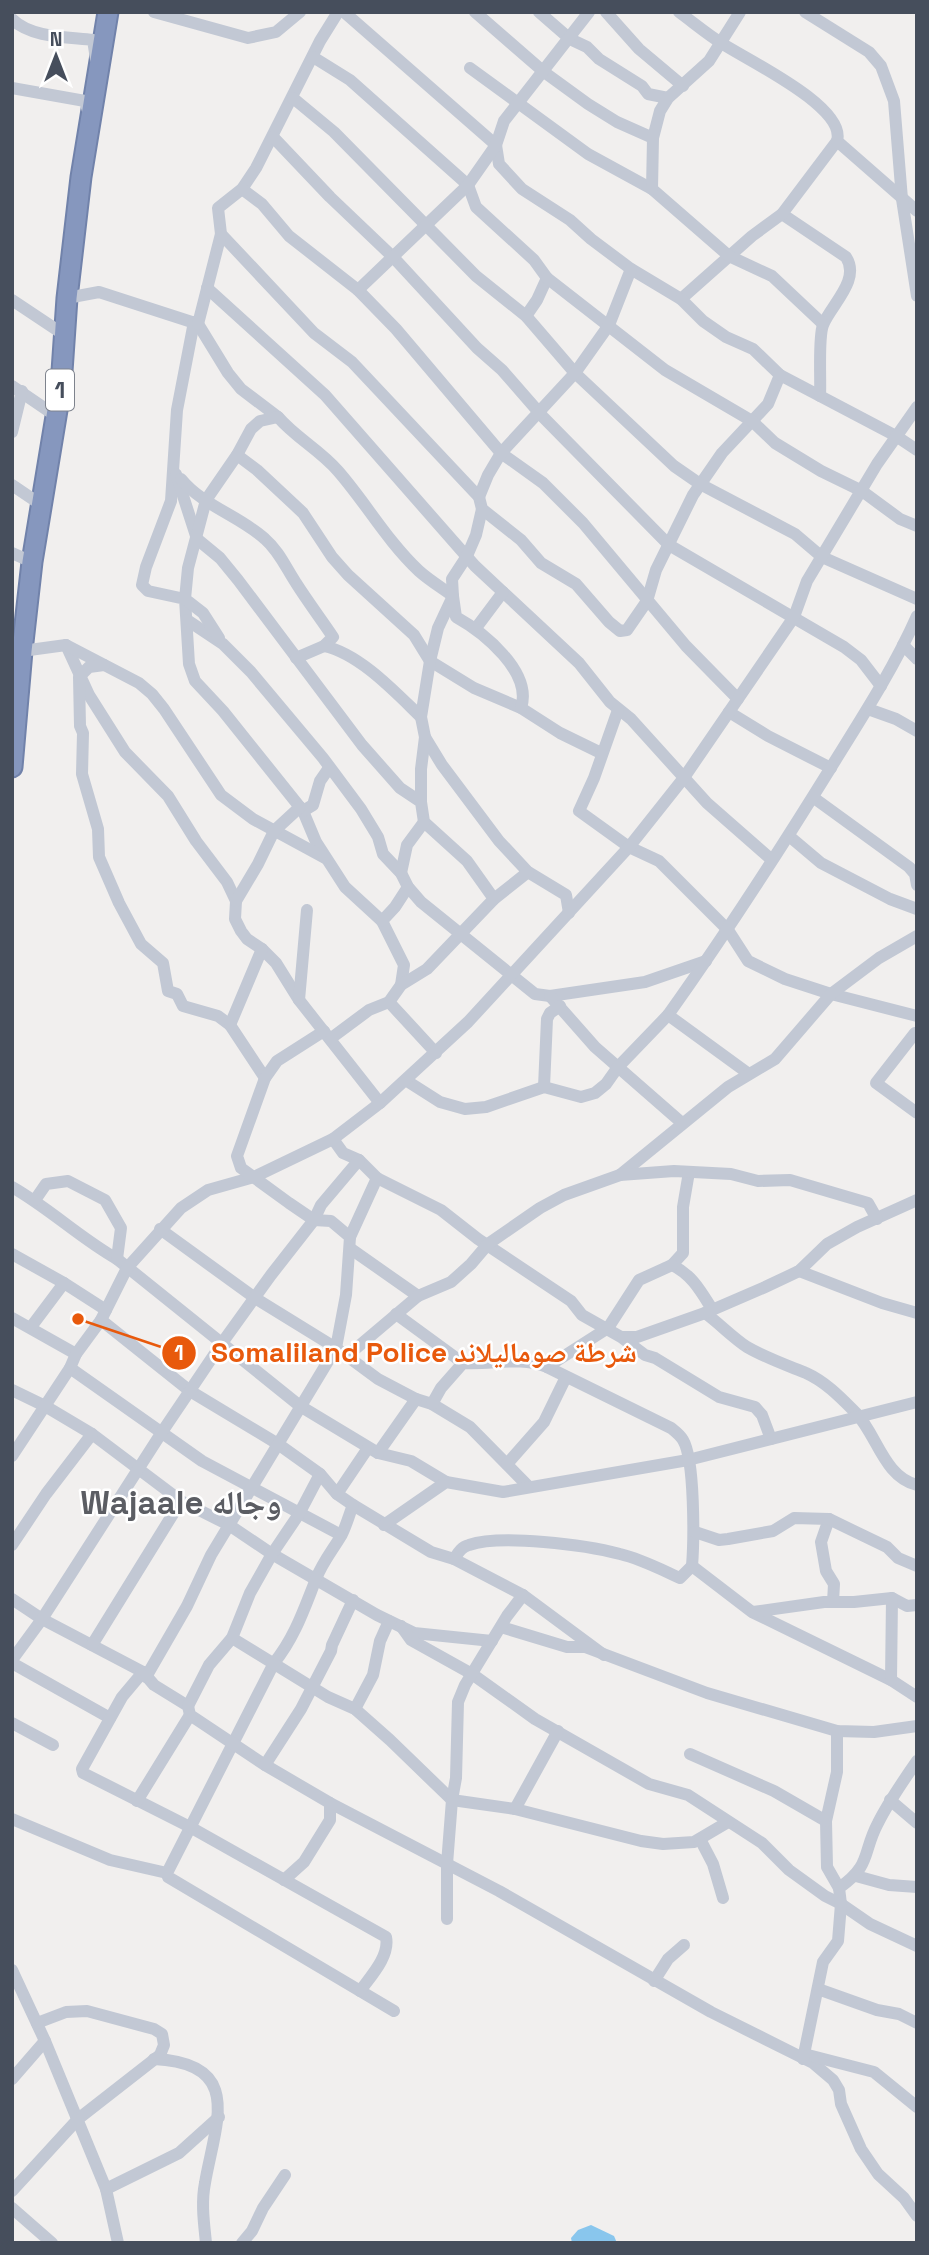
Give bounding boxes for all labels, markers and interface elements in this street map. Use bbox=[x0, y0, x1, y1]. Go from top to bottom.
north arrow bbox=[21, 21, 91, 91]
text: N bbox=[50, 27, 62, 52]
road number: 1 bbox=[46, 370, 74, 410]
callout: Somaliland Police شرطة صوماليلاند bbox=[162, 1328, 651, 1377]
text: Somaliland Police شرطة صوماليلاند bbox=[211, 1334, 637, 1370]
text: 1 bbox=[174, 1339, 184, 1366]
district label: Wajaale وجاله bbox=[80, 1482, 282, 1524]

